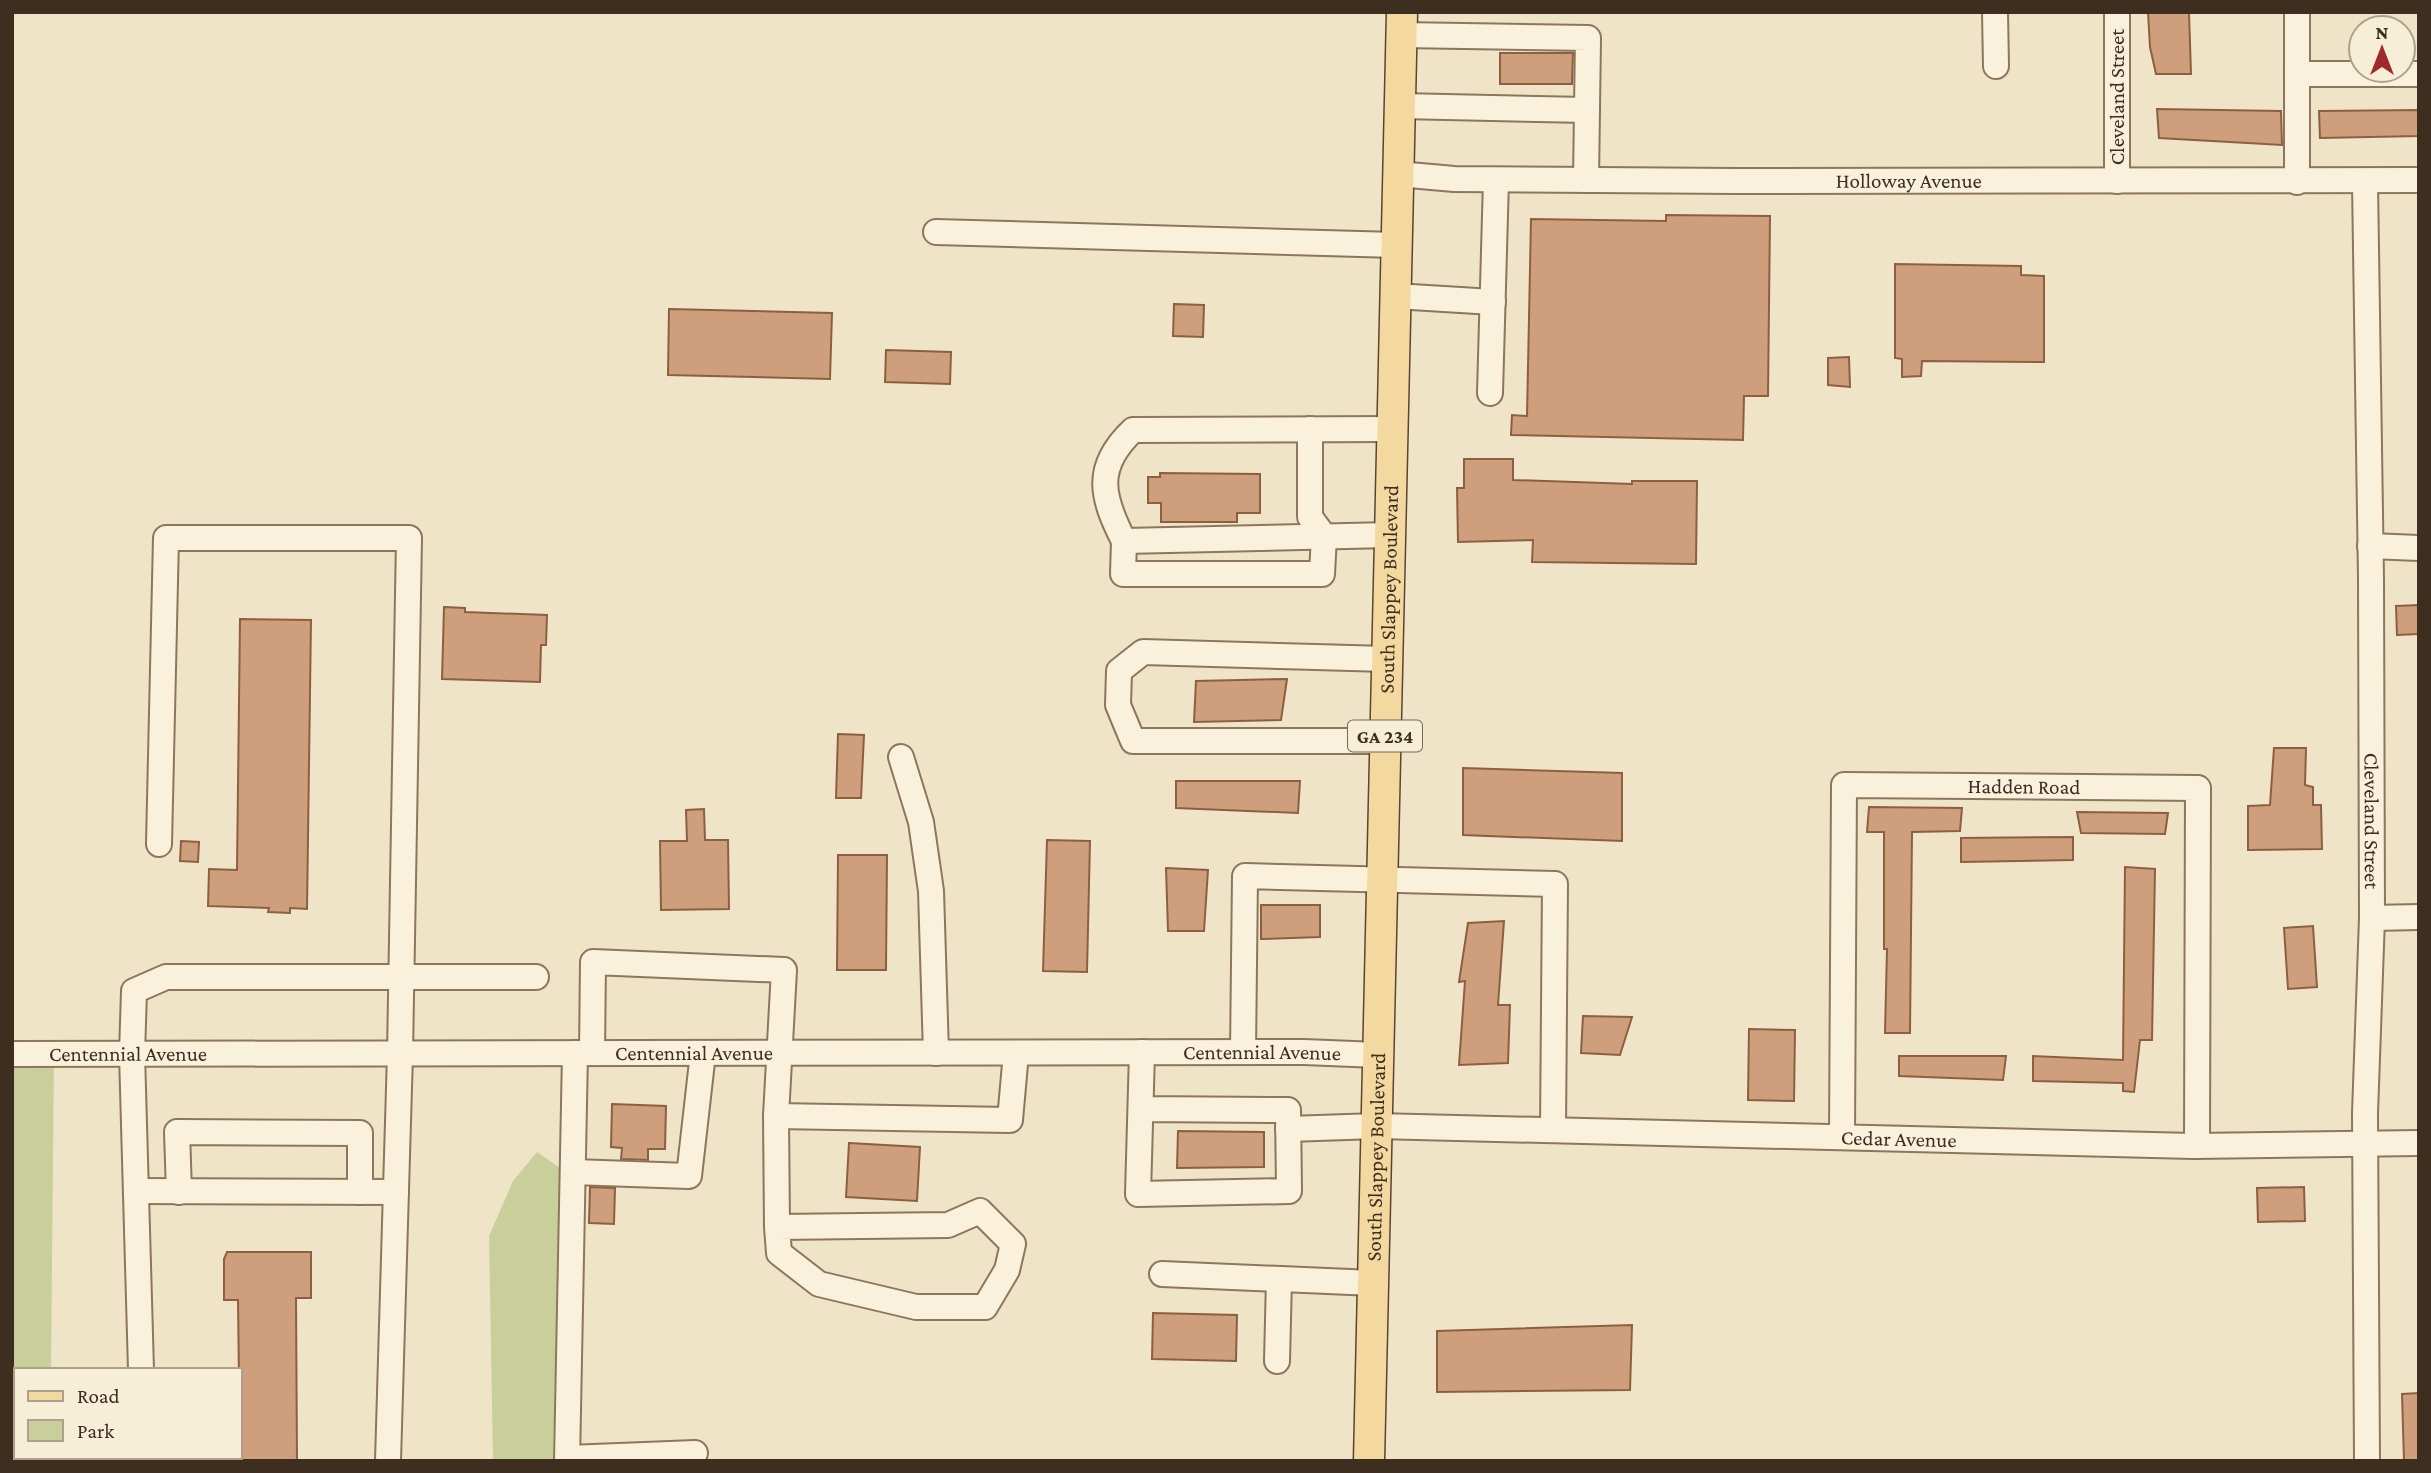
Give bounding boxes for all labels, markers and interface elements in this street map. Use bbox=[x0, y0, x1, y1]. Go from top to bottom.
north arrow bbox=[2347, 14, 2417, 84]
text: N bbox=[2376, 22, 2389, 43]
street label: Cleveland Street bbox=[2105, 28, 2129, 165]
street label: Holloway Avenue bbox=[1836, 169, 1982, 193]
street label: South Slappey Boulevard bbox=[1374, 485, 1403, 694]
road number: GA 234 bbox=[1348, 720, 1422, 751]
street label: Cleveland Street bbox=[2360, 753, 2384, 890]
street label: Hadden Road bbox=[1968, 774, 2080, 799]
street label: Centennial Avenue bbox=[1183, 1040, 1341, 1065]
street label: Centennial Avenue bbox=[615, 1041, 773, 1065]
street label: Centennial Avenue bbox=[49, 1042, 207, 1066]
street label: South Slappey Boulevard bbox=[1362, 1053, 1390, 1262]
street label: Cedar Avenue bbox=[1841, 1125, 1957, 1152]
legend bbox=[14, 1368, 242, 1459]
text: Road bbox=[77, 1384, 120, 1408]
text: Park bbox=[77, 1419, 114, 1443]

